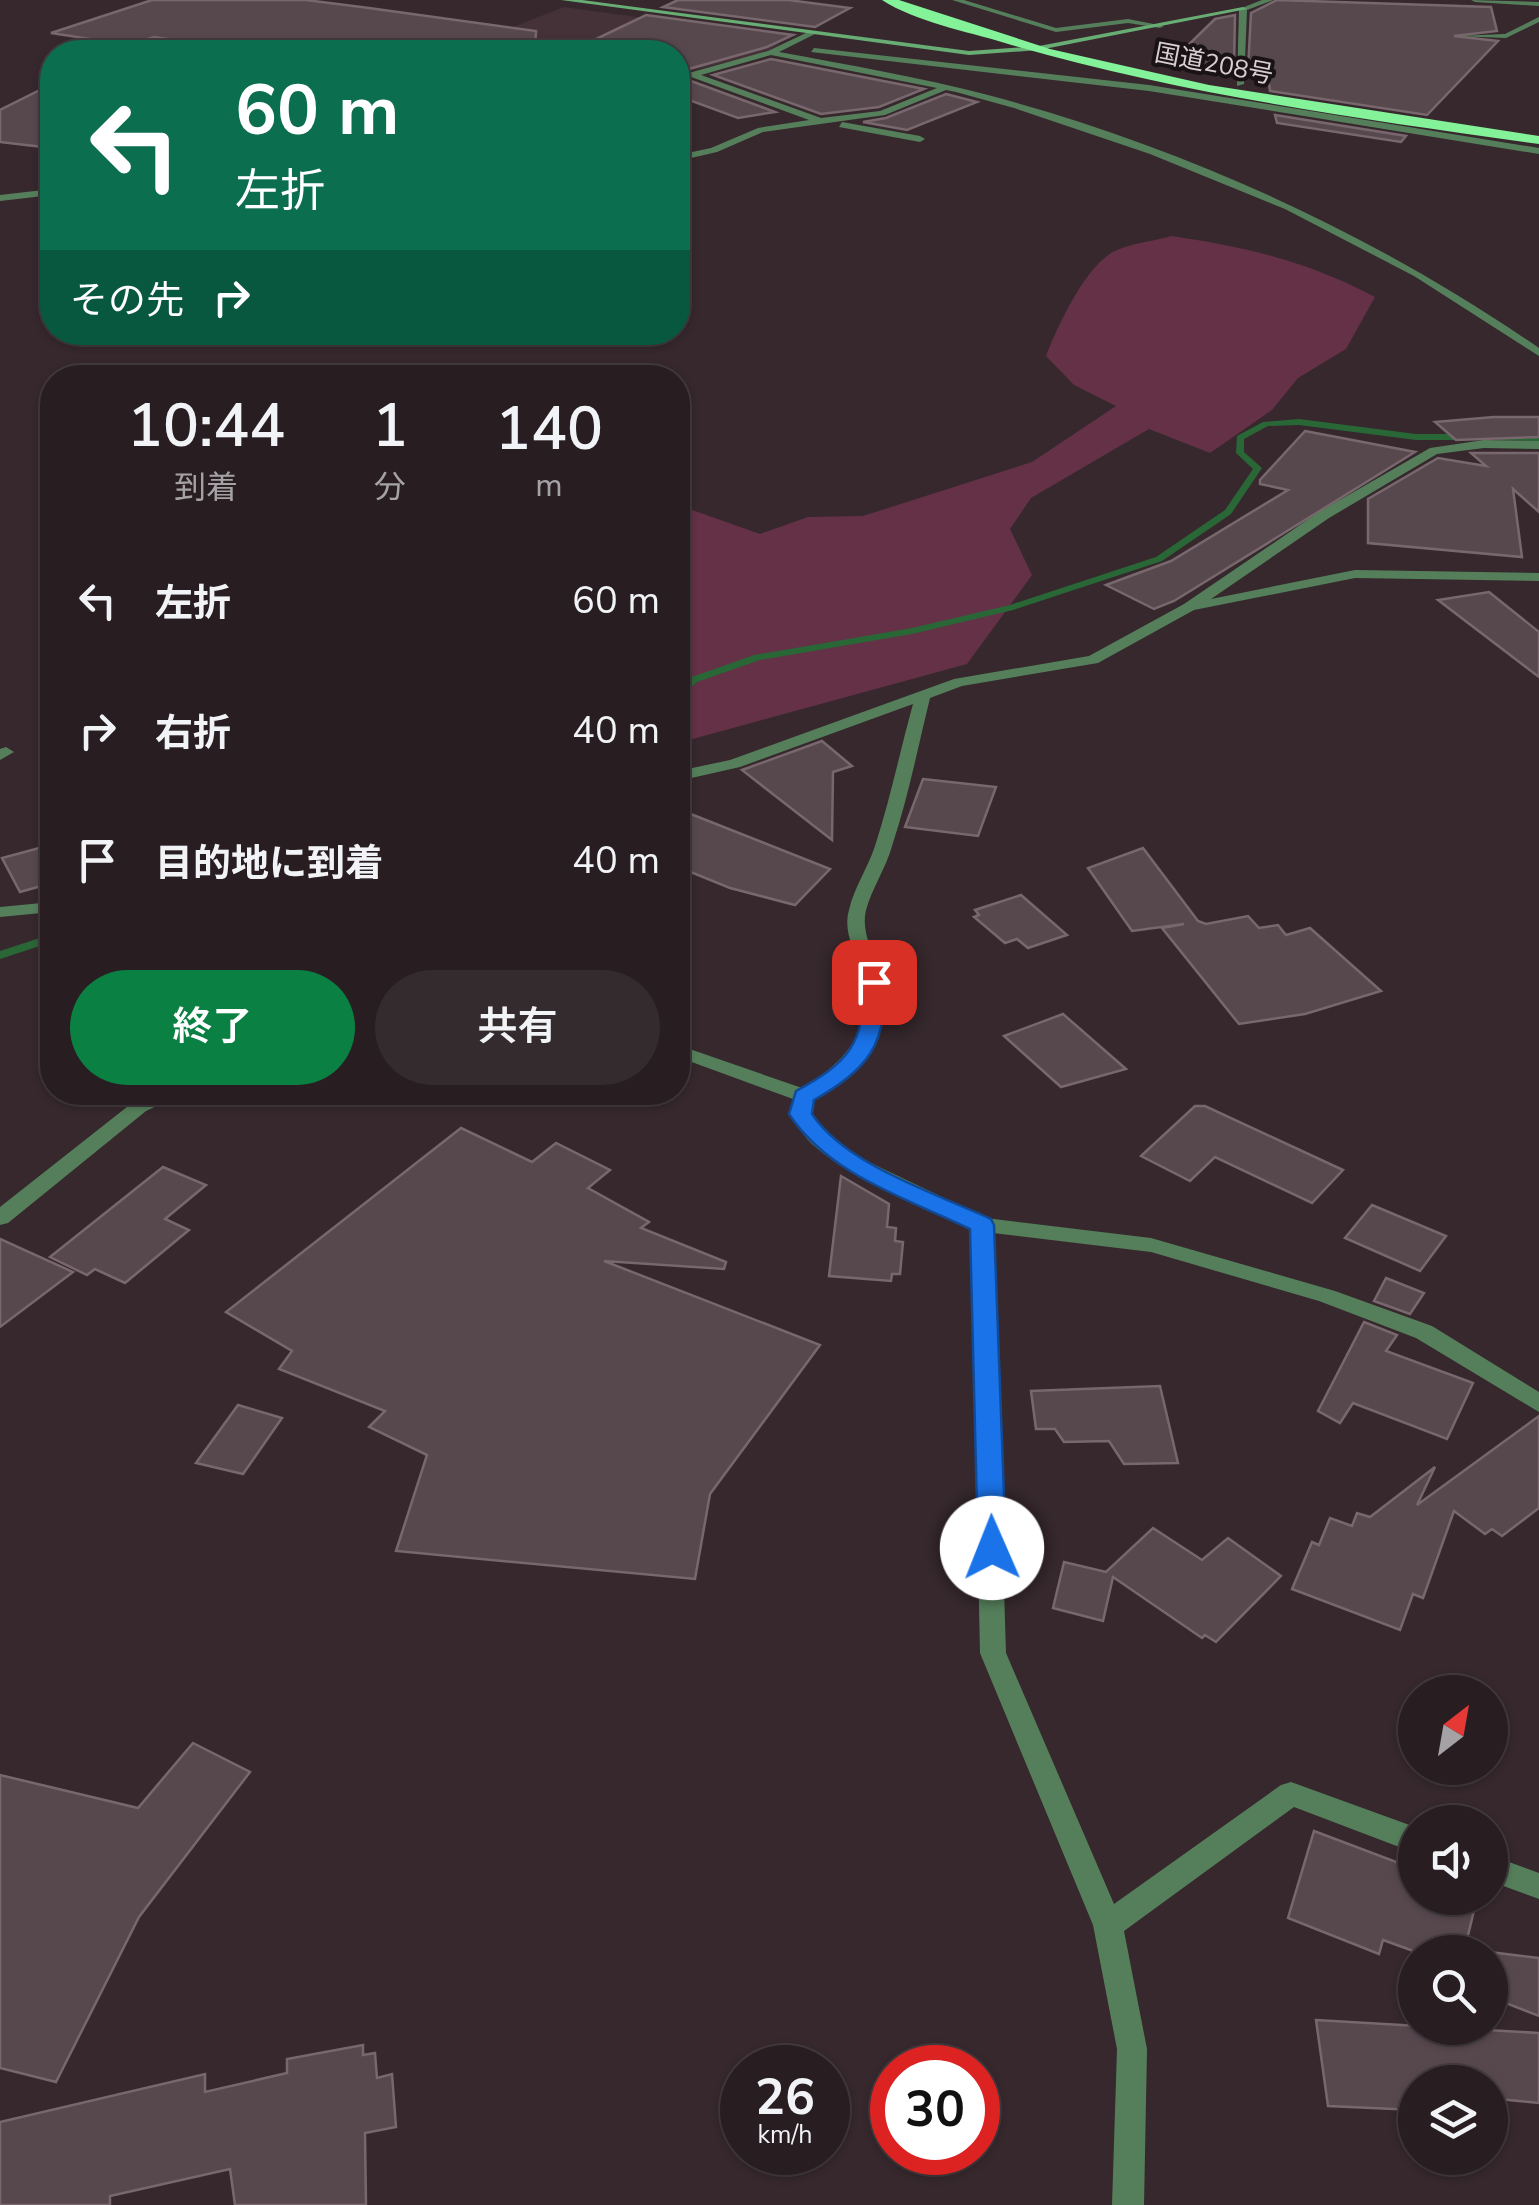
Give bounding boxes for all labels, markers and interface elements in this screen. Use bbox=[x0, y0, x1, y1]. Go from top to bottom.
street label: 国道208号 bbox=[1152, 36, 1276, 92]
text: 60 m bbox=[235, 63, 399, 159]
icon: left bbox=[70, 80, 200, 210]
text: 左折 bbox=[235, 161, 325, 222]
icon: right bbox=[204, 270, 259, 325]
text: その先 bbox=[70, 275, 184, 326]
text: 10:44 bbox=[127, 385, 285, 467]
text: 1 bbox=[372, 385, 408, 467]
text: 140 bbox=[495, 388, 603, 470]
text: m bbox=[535, 464, 563, 507]
text: 到着 bbox=[174, 466, 238, 509]
text: 分 bbox=[374, 466, 406, 509]
icon: left bbox=[70, 573, 125, 628]
text: 60 m bbox=[572, 575, 660, 626]
text: 左折 bbox=[155, 578, 231, 629]
icon: right bbox=[70, 703, 125, 758]
text: 40 m bbox=[572, 705, 660, 756]
text: 右折 bbox=[155, 708, 231, 759]
icon: arrive bbox=[70, 833, 125, 888]
text: 40 m bbox=[572, 835, 660, 886]
text: 目的地に到着 bbox=[155, 838, 383, 889]
pin bbox=[832, 940, 917, 1025]
icon: arrive bbox=[847, 955, 902, 1010]
button: 終了 bbox=[70, 970, 355, 1085]
button: 共有 bbox=[375, 970, 660, 1085]
position arrow bbox=[940, 1496, 1044, 1600]
north arrow bbox=[1398, 1675, 1508, 1785]
map controls bbox=[1398, 1675, 1508, 2175]
button: sound bbox=[1398, 1805, 1508, 1915]
button: search bbox=[1398, 1935, 1508, 2045]
speed limit sign: 30 bbox=[870, 2045, 1000, 2175]
text: 26 bbox=[755, 2063, 815, 2132]
button: layers bbox=[1398, 2065, 1508, 2175]
text: km/h bbox=[757, 2118, 813, 2152]

